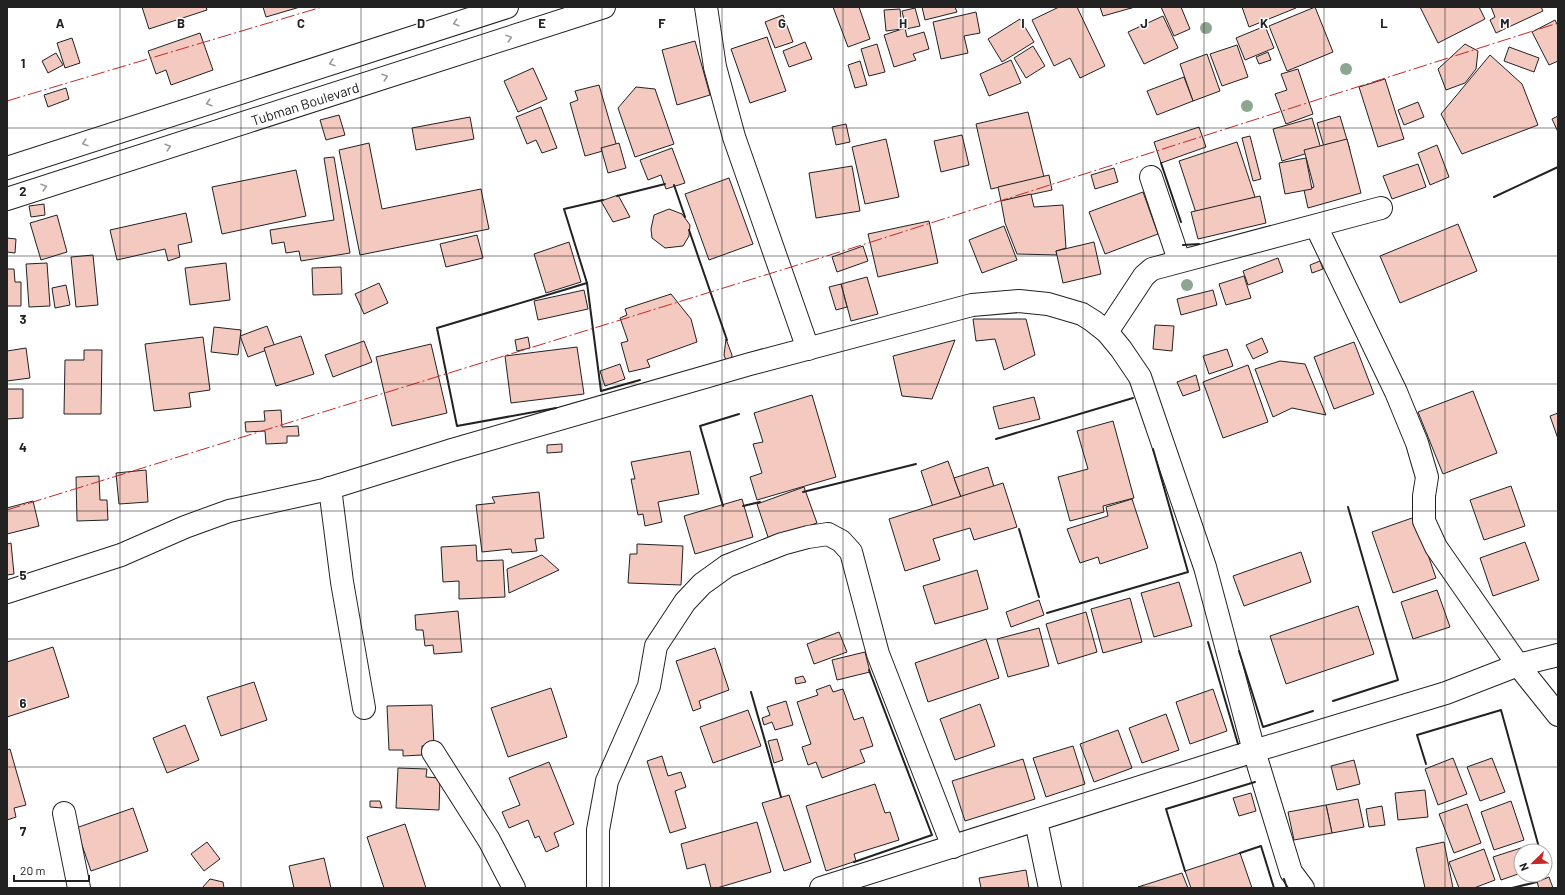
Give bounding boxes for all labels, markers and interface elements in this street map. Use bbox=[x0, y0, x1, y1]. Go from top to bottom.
text: A bbox=[56, 15, 65, 31]
text: B bbox=[177, 15, 185, 31]
text: C bbox=[297, 15, 305, 31]
text: D bbox=[417, 15, 425, 31]
text: E bbox=[538, 15, 546, 31]
text: F bbox=[658, 15, 666, 31]
text: G bbox=[778, 15, 786, 31]
text: H bbox=[899, 15, 907, 31]
text: I bbox=[1021, 15, 1025, 31]
text: J bbox=[1140, 15, 1148, 31]
text: K bbox=[1260, 15, 1268, 31]
text: L bbox=[1380, 15, 1388, 31]
text: M bbox=[1500, 15, 1510, 31]
one-way arrow bbox=[453, 18, 460, 27]
one-way arrow bbox=[505, 34, 512, 43]
text: 1 bbox=[21, 55, 25, 71]
one-way arrow bbox=[329, 58, 336, 67]
one-way arrow bbox=[381, 74, 388, 82]
street label: Tubman Boulevard bbox=[249, 78, 361, 128]
one-way arrow bbox=[205, 98, 212, 107]
one-way arrow bbox=[82, 138, 89, 147]
one-way arrow bbox=[164, 144, 171, 152]
text: 2 bbox=[19, 183, 27, 199]
one-way arrow bbox=[40, 183, 47, 192]
text: 3 bbox=[19, 311, 27, 327]
text: 4 bbox=[19, 439, 27, 455]
text: 5 bbox=[19, 567, 27, 583]
text: 6 bbox=[20, 695, 27, 711]
text: 7 bbox=[20, 823, 27, 839]
north arrow bbox=[1513, 843, 1553, 883]
scale bar bbox=[14, 857, 89, 883]
text: N bbox=[1516, 861, 1531, 873]
text: 20 m bbox=[20, 863, 46, 877]

